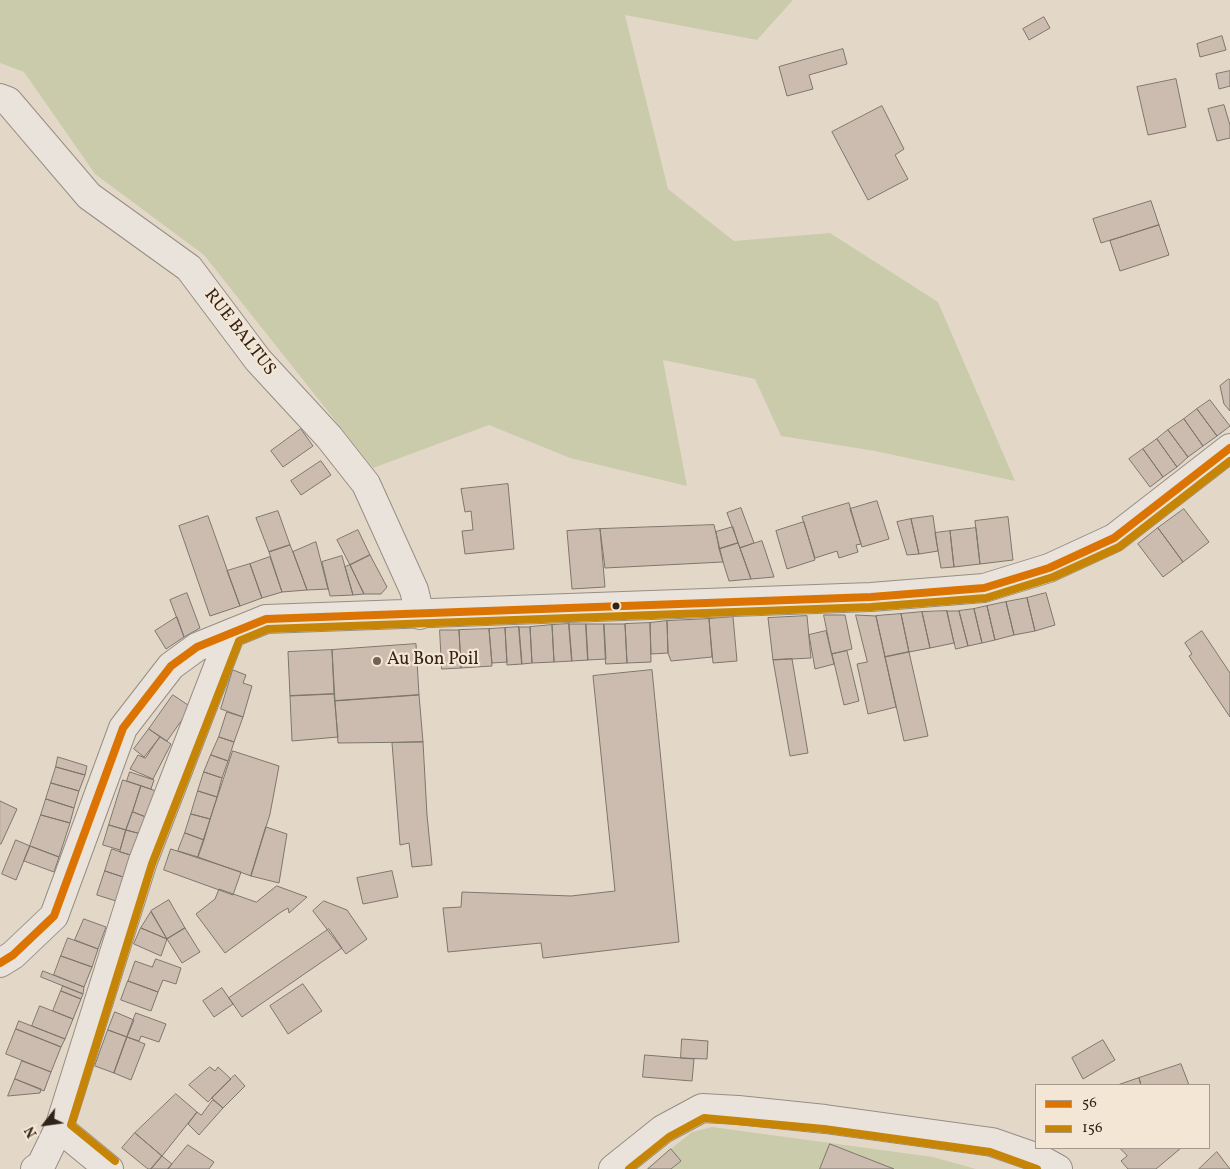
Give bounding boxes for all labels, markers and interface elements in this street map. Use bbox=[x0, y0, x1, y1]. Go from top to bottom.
street label: RUE BALTUS bbox=[198, 285, 280, 381]
unlabelled marker bbox=[611, 601, 621, 611]
place label: Au Bon Poil bbox=[387, 650, 479, 672]
marker: Au Bon Poil bbox=[371, 655, 383, 667]
legend bbox=[1035, 1084, 1210, 1149]
text: 56 bbox=[1082, 1093, 1097, 1114]
north arrow bbox=[20, 1099, 70, 1149]
text: 156 bbox=[1082, 1118, 1103, 1139]
text: N bbox=[21, 1123, 42, 1141]

